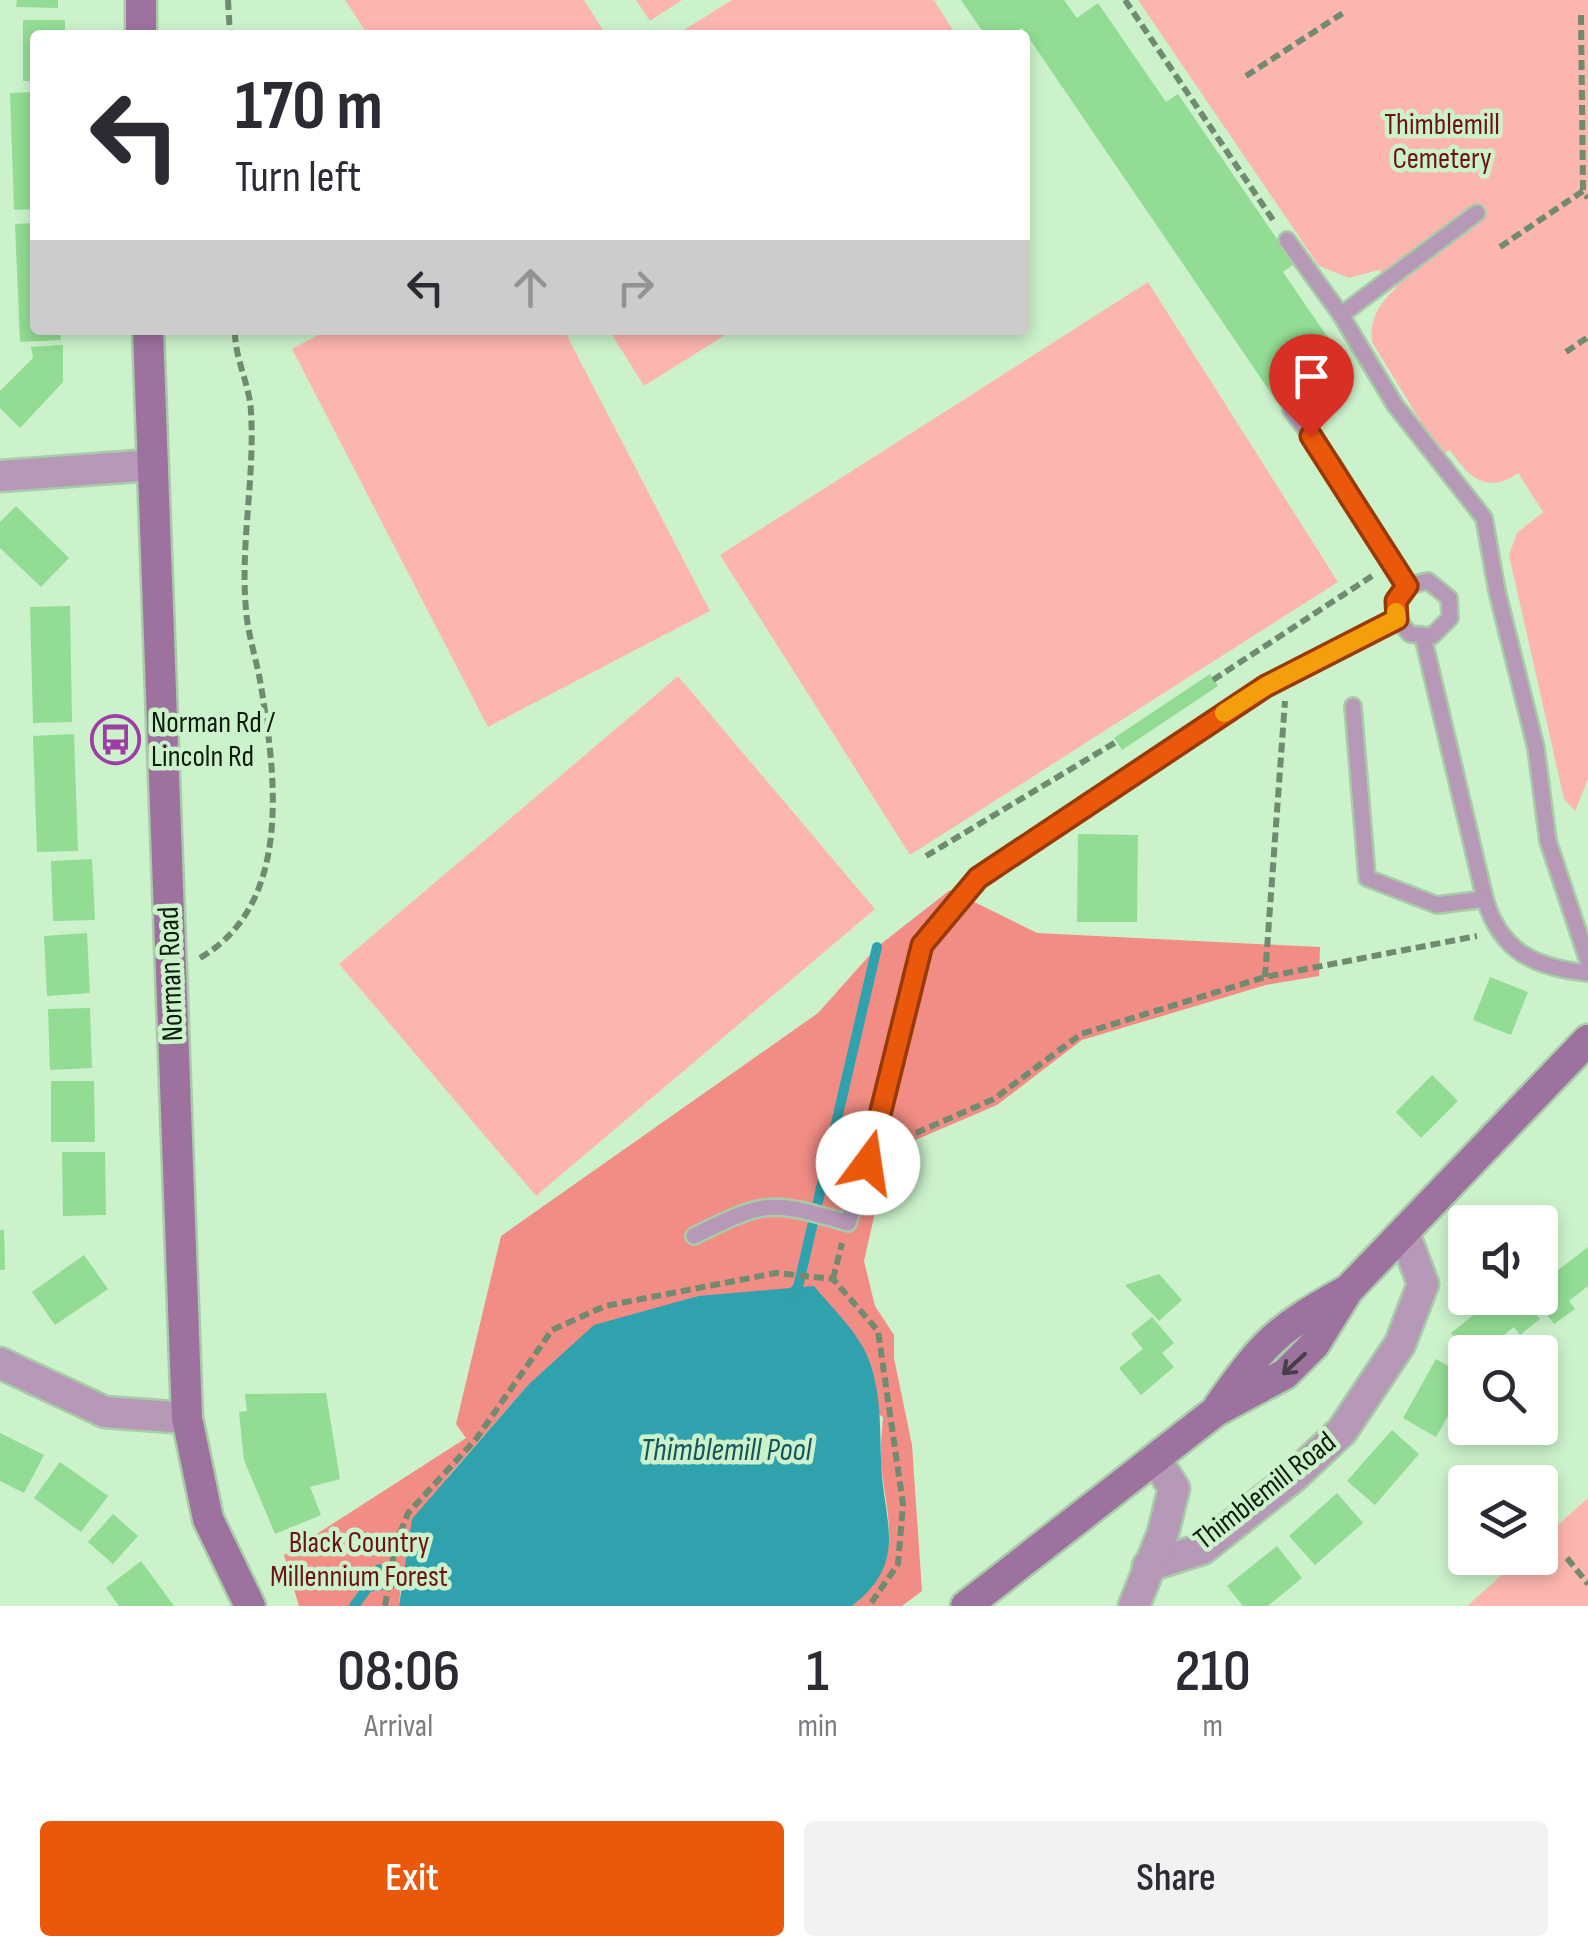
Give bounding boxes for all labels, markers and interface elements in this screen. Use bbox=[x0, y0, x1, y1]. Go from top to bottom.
text: 170 m bbox=[235, 65, 383, 149]
icon: left bbox=[70, 70, 200, 200]
park label: Thimblemill Cemetery bbox=[1384, 107, 1500, 177]
text: Turn left bbox=[235, 150, 361, 205]
icon: left bbox=[398, 260, 453, 315]
icon: ahead bbox=[503, 260, 558, 315]
icon: right bbox=[608, 260, 663, 315]
pin bbox=[1269, 334, 1354, 437]
icon: arrive bbox=[1284, 349, 1339, 404]
place label: Norman Rd / Lincoln Rd bbox=[151, 705, 276, 775]
bus stop icon: Norman Rd / Lincoln Rd bbox=[90, 714, 142, 766]
street label: Norman Road bbox=[151, 906, 191, 1042]
position arrow bbox=[816, 1111, 920, 1215]
map controls bbox=[1448, 1205, 1558, 1575]
button: sound bbox=[1448, 1205, 1558, 1315]
button: search bbox=[1448, 1335, 1558, 1445]
one-way arrow bbox=[1283, 1352, 1307, 1376]
street label: Thimblemill Road bbox=[1187, 1424, 1343, 1558]
water label: Thimblemill Pool bbox=[641, 1431, 813, 1470]
button: layers bbox=[1448, 1465, 1558, 1575]
park label: Black Country Millennium Forest bbox=[270, 1525, 448, 1595]
text: 08:06 bbox=[337, 1636, 460, 1708]
text: 1 bbox=[806, 1636, 829, 1708]
text: 210 bbox=[1175, 1636, 1251, 1708]
text: Arrival bbox=[364, 1707, 433, 1746]
text: min bbox=[797, 1707, 838, 1746]
text: m bbox=[1203, 1707, 1223, 1746]
button: Exit bbox=[40, 1821, 784, 1936]
button: Share bbox=[804, 1821, 1548, 1936]

